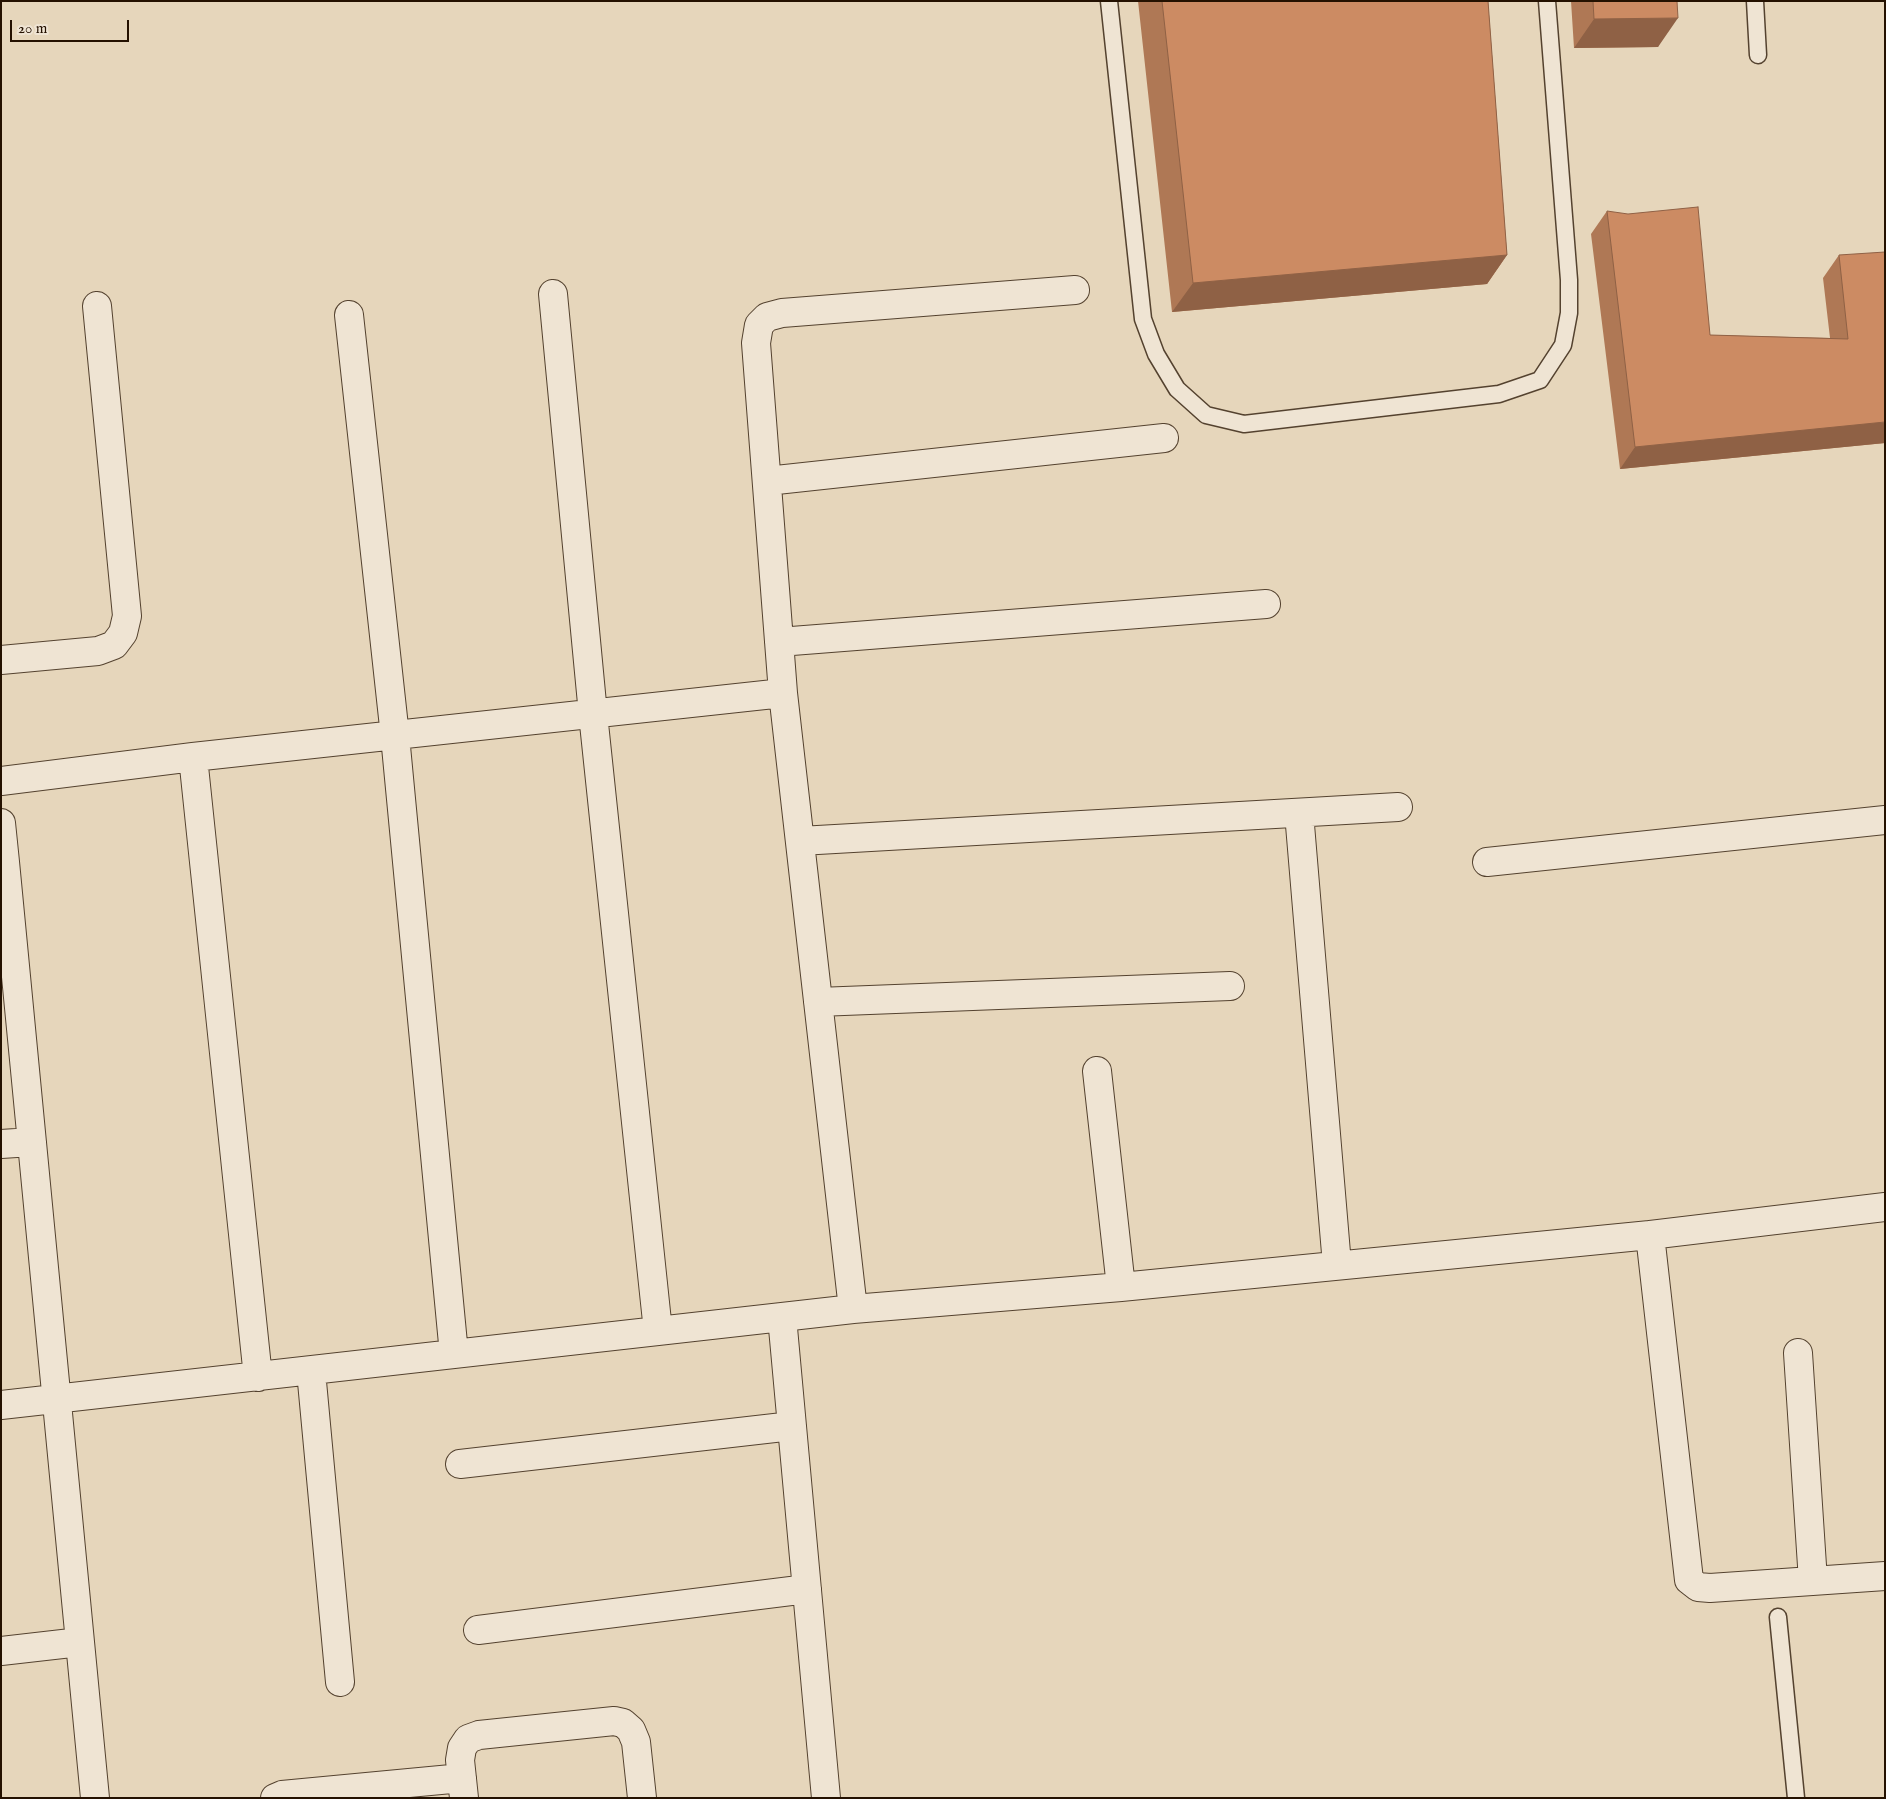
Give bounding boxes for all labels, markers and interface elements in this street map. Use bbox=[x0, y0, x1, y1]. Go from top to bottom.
scale bar bbox=[12, 10, 131, 42]
text: 20 m bbox=[18, 19, 47, 38]

